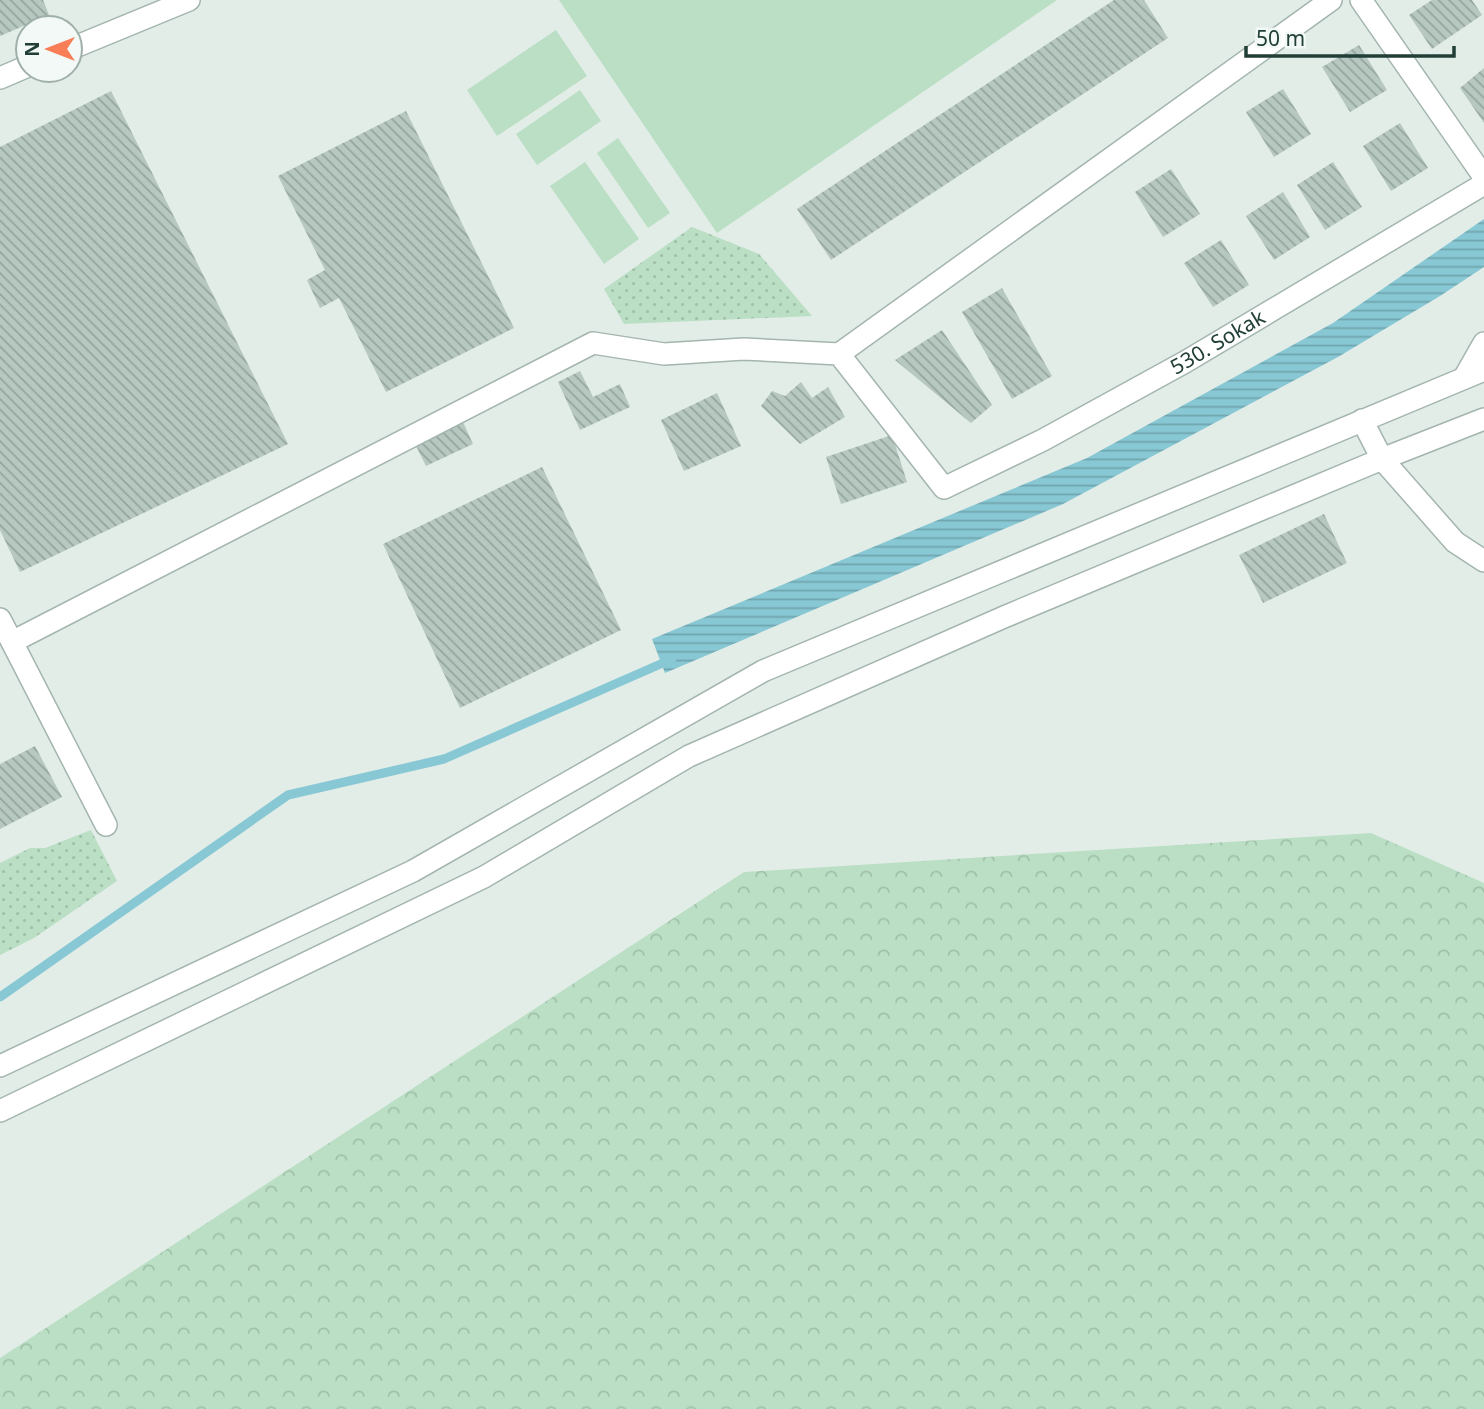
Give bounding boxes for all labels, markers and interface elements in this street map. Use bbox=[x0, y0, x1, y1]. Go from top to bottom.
north arrow bbox=[14, 14, 84, 84]
scale bar bbox=[1246, 14, 1454, 58]
text: 50 m bbox=[1256, 24, 1305, 52]
text: N bbox=[19, 41, 45, 57]
street label: 530. Sokak bbox=[1165, 302, 1271, 380]

